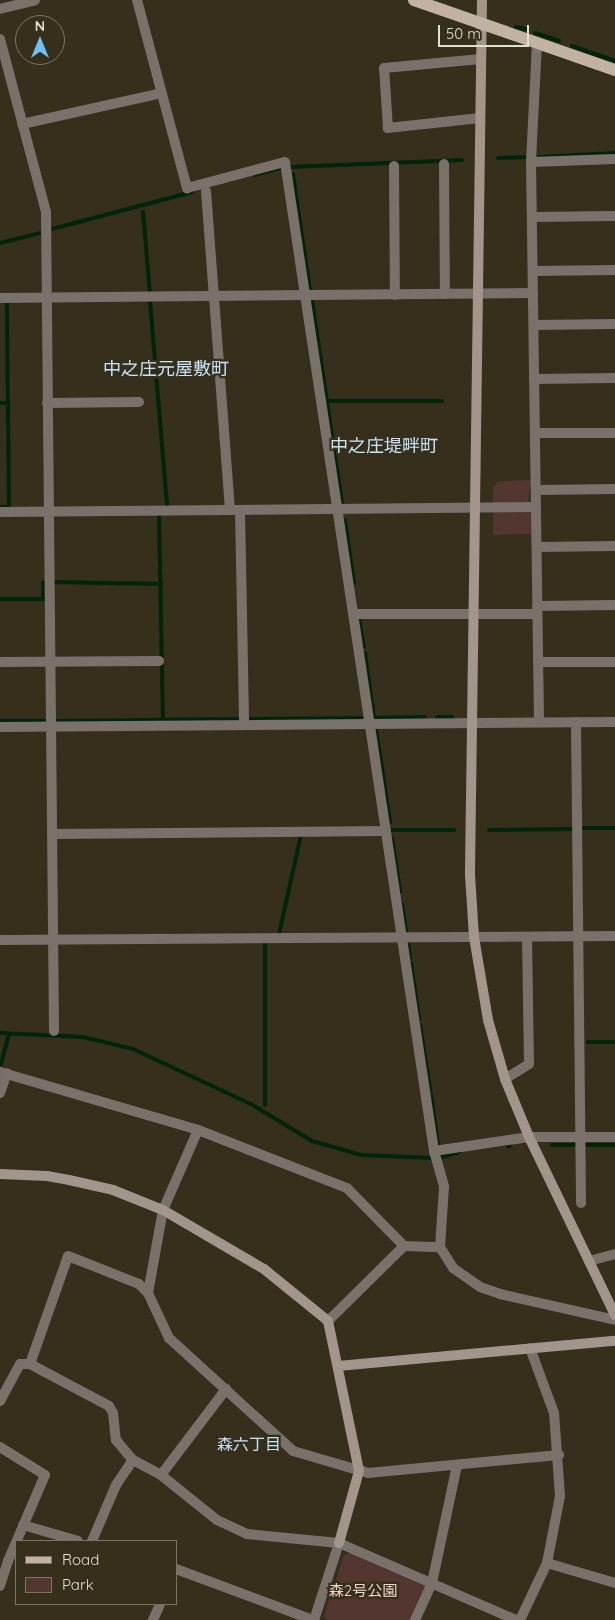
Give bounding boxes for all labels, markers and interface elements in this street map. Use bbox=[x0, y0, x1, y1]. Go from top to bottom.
north arrow bbox=[15, 15, 65, 65]
scale bar bbox=[440, 15, 531, 47]
text: N bbox=[35, 17, 45, 35]
text: 50 m bbox=[446, 24, 481, 43]
district label: 中之庄元屋敷町 bbox=[103, 358, 229, 380]
district label: 中之庄堤畔町 bbox=[330, 435, 438, 457]
district label: 森六丁目 bbox=[217, 1434, 281, 1454]
legend bbox=[15, 1540, 178, 1605]
text: Road bbox=[62, 1550, 99, 1569]
text: Park bbox=[62, 1575, 94, 1594]
park label: 森2号公園 bbox=[329, 1582, 397, 1600]

